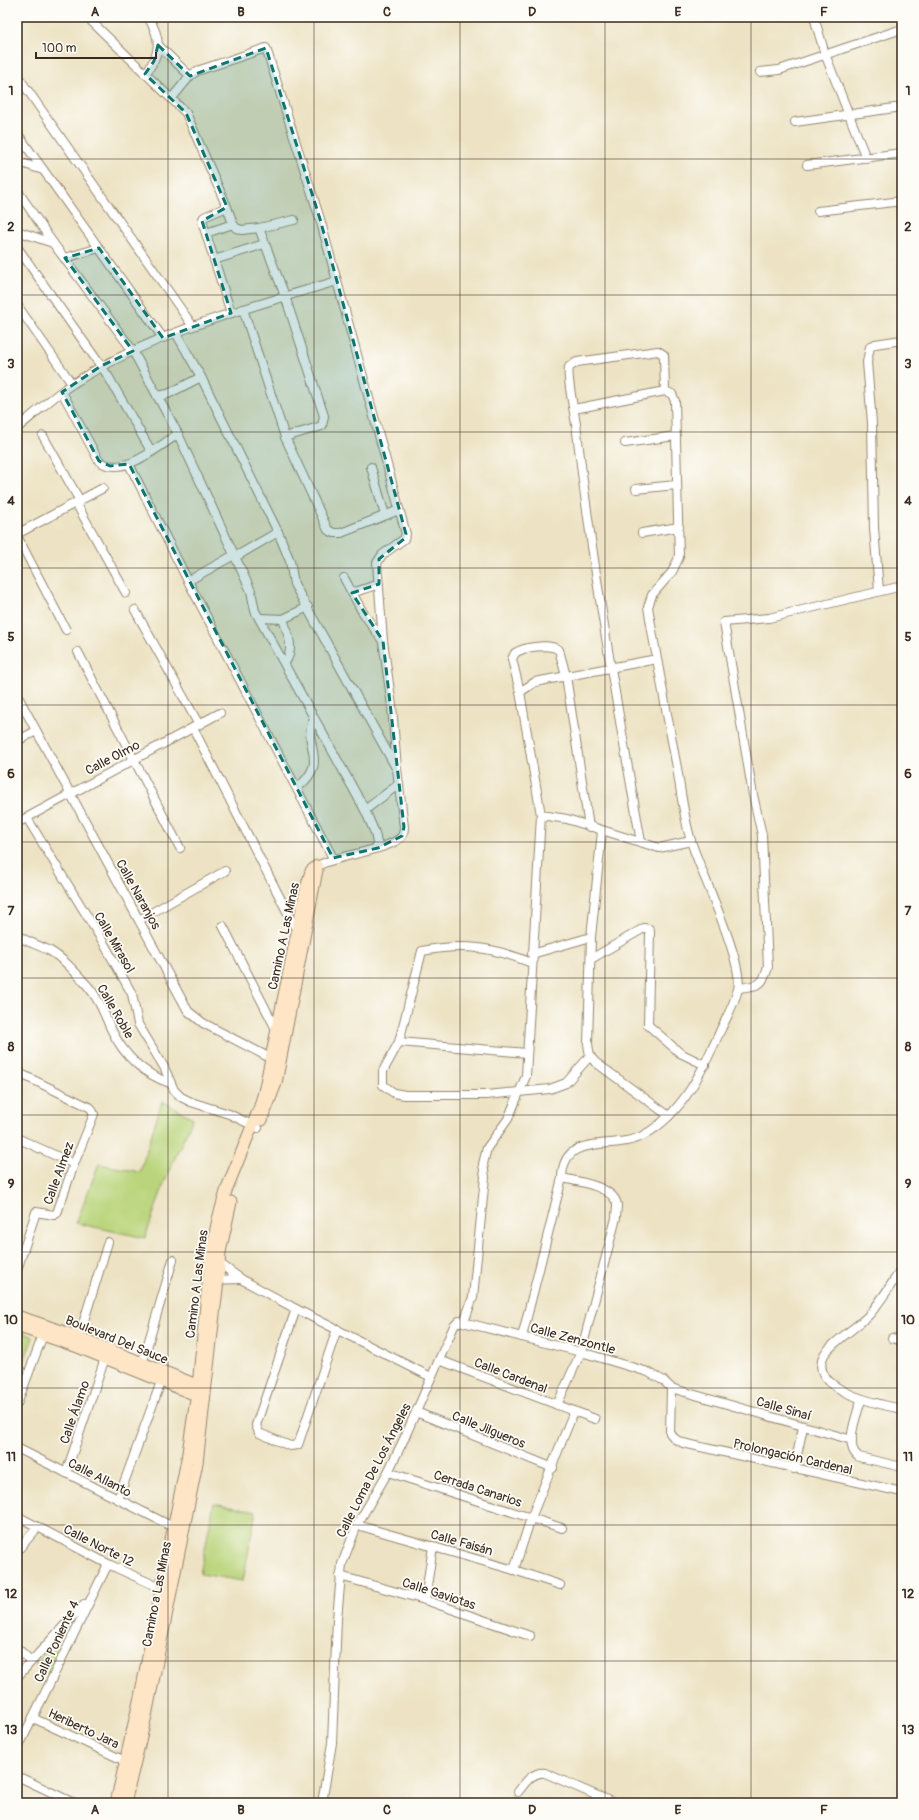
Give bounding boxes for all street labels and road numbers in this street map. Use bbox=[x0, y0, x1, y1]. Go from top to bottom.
street label: Calle Olmo bbox=[83, 737, 142, 779]
street label: Calle Naranjos bbox=[112, 857, 164, 933]
street label: Camino A Las Minas bbox=[265, 881, 303, 991]
street label: Calle Mirasol bbox=[90, 909, 138, 976]
street label: Calle Roble bbox=[93, 982, 137, 1042]
street label: Calle Almez bbox=[40, 1140, 78, 1207]
street label: Camino A Las Minas bbox=[182, 1229, 212, 1339]
street label: Boulevard Del Sauce bbox=[63, 1312, 171, 1368]
street label: Calle Zenzontle bbox=[528, 1320, 618, 1358]
street label: Calle Cardenal bbox=[472, 1355, 549, 1397]
street label: Calle Álamo bbox=[57, 1379, 93, 1446]
street label: Calle Sinaí bbox=[754, 1394, 813, 1425]
street label: Calle Loma De Los Ángeles bbox=[333, 1400, 415, 1540]
street label: Calle Jilgueros bbox=[450, 1408, 528, 1452]
street label: Prolongación Cardenal bbox=[732, 1435, 854, 1478]
street label: Calle Allanto bbox=[65, 1455, 134, 1501]
street label: Cerrada Canarios bbox=[432, 1467, 524, 1511]
street label: Calle Norte 12 bbox=[61, 1521, 136, 1570]
street label: Calle Faisán bbox=[429, 1526, 495, 1559]
street label: Camino a Las Minas bbox=[139, 1540, 175, 1648]
street label: Calle Gaviotas bbox=[400, 1575, 478, 1613]
street label: Calle Poniente 4 bbox=[31, 1597, 83, 1685]
street label: Heriberto Jara bbox=[46, 1705, 122, 1752]

